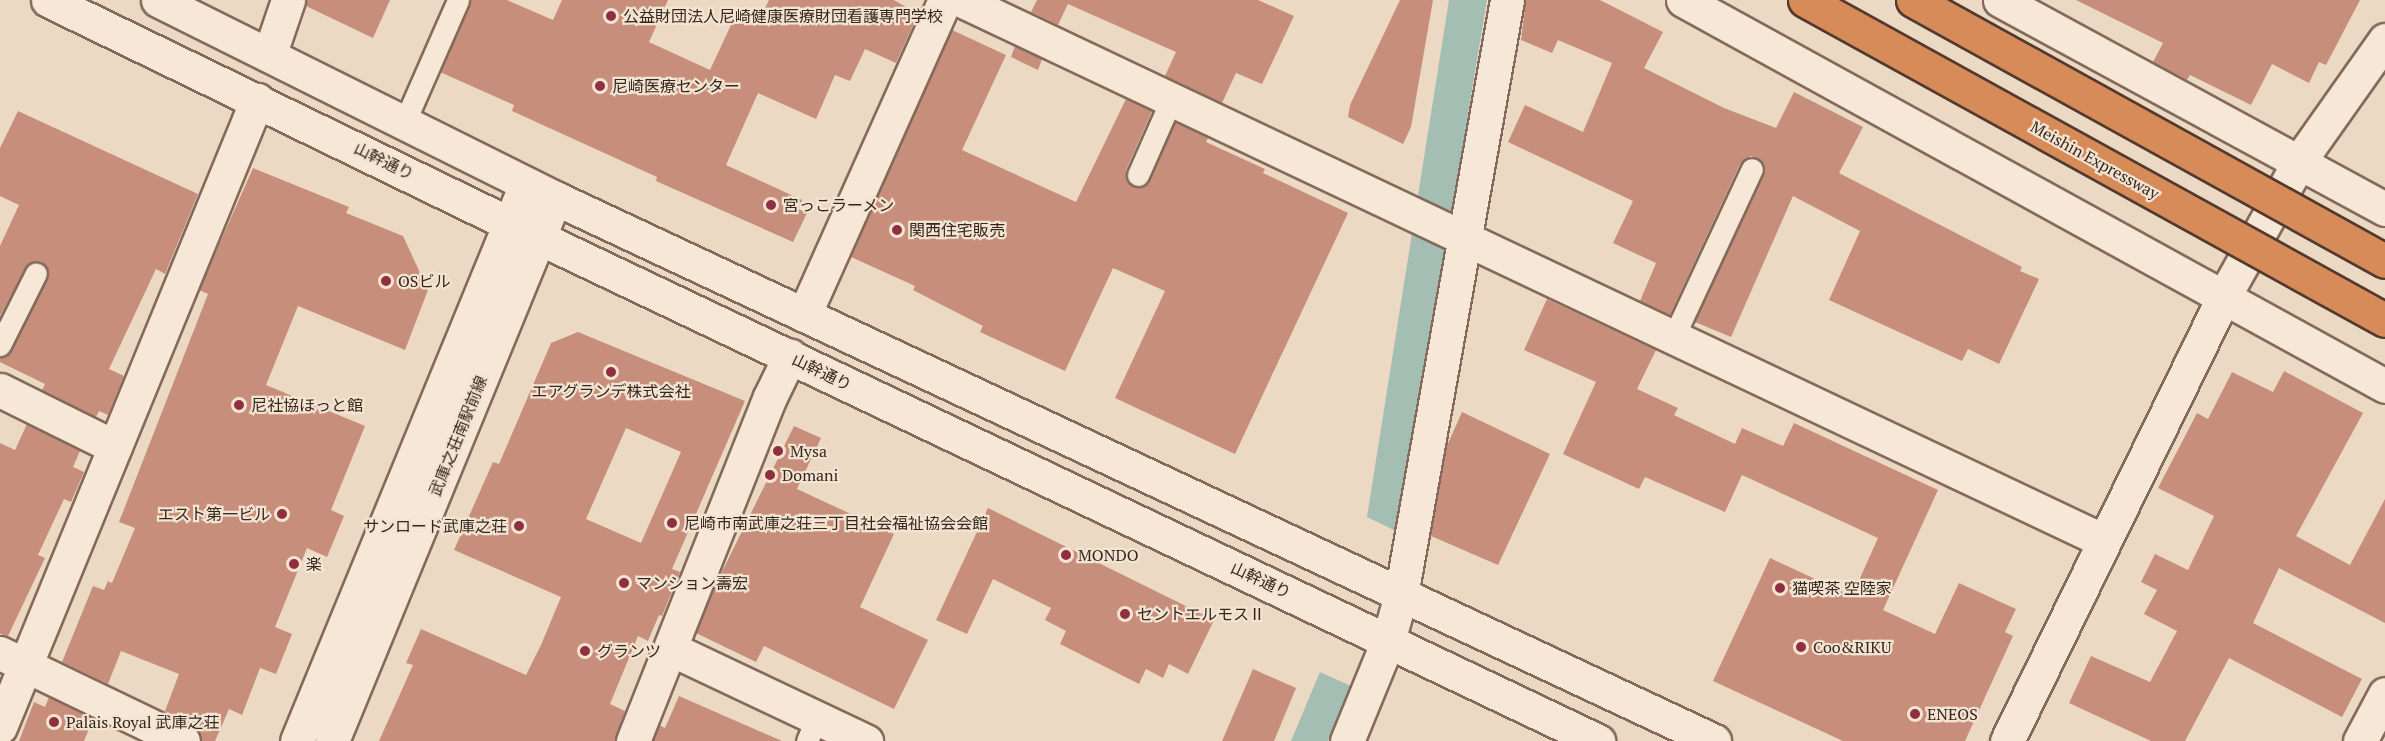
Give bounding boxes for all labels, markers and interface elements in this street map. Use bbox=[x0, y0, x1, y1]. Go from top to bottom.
place label: 公益財団法人尼崎健康医療財団看護専門学校 bbox=[623, 6, 943, 26]
marker: 公益財団法人尼崎健康医療財団看護専門学校 bbox=[604, 9, 618, 23]
place label: 尼崎医療センター bbox=[612, 76, 740, 96]
marker: 尼崎医療センター bbox=[593, 79, 607, 93]
street label: Meishin Expressway bbox=[2027, 117, 2163, 203]
street label: 山幹通り bbox=[351, 138, 417, 184]
place label: 宮っこラーメン bbox=[783, 195, 895, 215]
marker: 宮っこラーメン bbox=[764, 198, 778, 212]
place label: 関西住宅販売 bbox=[909, 220, 1005, 240]
marker: 関西住宅販売 bbox=[890, 223, 904, 237]
place label: OSビル bbox=[398, 271, 450, 291]
marker: OSビル bbox=[379, 274, 393, 288]
street label: 山幹通り bbox=[789, 349, 855, 395]
marker: エアグランデ株式会社 bbox=[604, 365, 618, 379]
street label: 武庫之荘南駅前線 bbox=[425, 373, 491, 499]
place label: エアグランデ株式会社 bbox=[531, 381, 691, 401]
place label: 尼社協ほっと館 bbox=[251, 395, 363, 415]
marker: 尼社協ほっと館 bbox=[232, 398, 246, 412]
place label: Mysa bbox=[790, 441, 827, 461]
marker: Mysa bbox=[771, 444, 785, 458]
place label: Domani bbox=[782, 465, 838, 485]
marker: Domani bbox=[763, 468, 777, 482]
place label: エスト第一ビル bbox=[158, 504, 270, 524]
marker: エスト第一ビル bbox=[275, 507, 289, 521]
place label: 尼崎市南武庫之荘三丁目社会福祉協会会館 bbox=[684, 513, 988, 533]
place label: サンロード武庫之荘 bbox=[363, 516, 507, 536]
marker: 尼崎市南武庫之荘三丁目社会福祉協会会館 bbox=[665, 516, 679, 530]
marker: サンロード武庫之荘 bbox=[512, 519, 526, 533]
place label: MONDO bbox=[1078, 545, 1139, 565]
marker: MONDO bbox=[1059, 548, 1073, 562]
place label: 楽 bbox=[306, 554, 322, 574]
marker: 楽 bbox=[287, 557, 301, 571]
street label: 山幹通り bbox=[1228, 558, 1294, 602]
place label: マンション壽宏 bbox=[636, 573, 748, 593]
marker: マンション壽宏 bbox=[617, 576, 631, 590]
place label: 猫喫茶 空陸家 bbox=[1792, 578, 1892, 598]
marker: 猫喫茶 空陸家 bbox=[1773, 581, 1787, 595]
place label: セントエルモスⅡ bbox=[1137, 604, 1265, 624]
marker: セントエルモスⅡ bbox=[1118, 607, 1132, 621]
place label: Coo&RIKU bbox=[1813, 637, 1891, 657]
marker: Coo&RIKU bbox=[1794, 640, 1808, 654]
place label: グランツ bbox=[597, 641, 661, 661]
marker: グランツ bbox=[578, 644, 592, 658]
place label: ENEOS bbox=[1927, 704, 1978, 724]
marker: ENEOS bbox=[1908, 707, 1922, 721]
place label: Palais Royal 武庫之荘 bbox=[66, 712, 219, 732]
marker: Palais Royal 武庫之荘 bbox=[47, 715, 61, 729]

